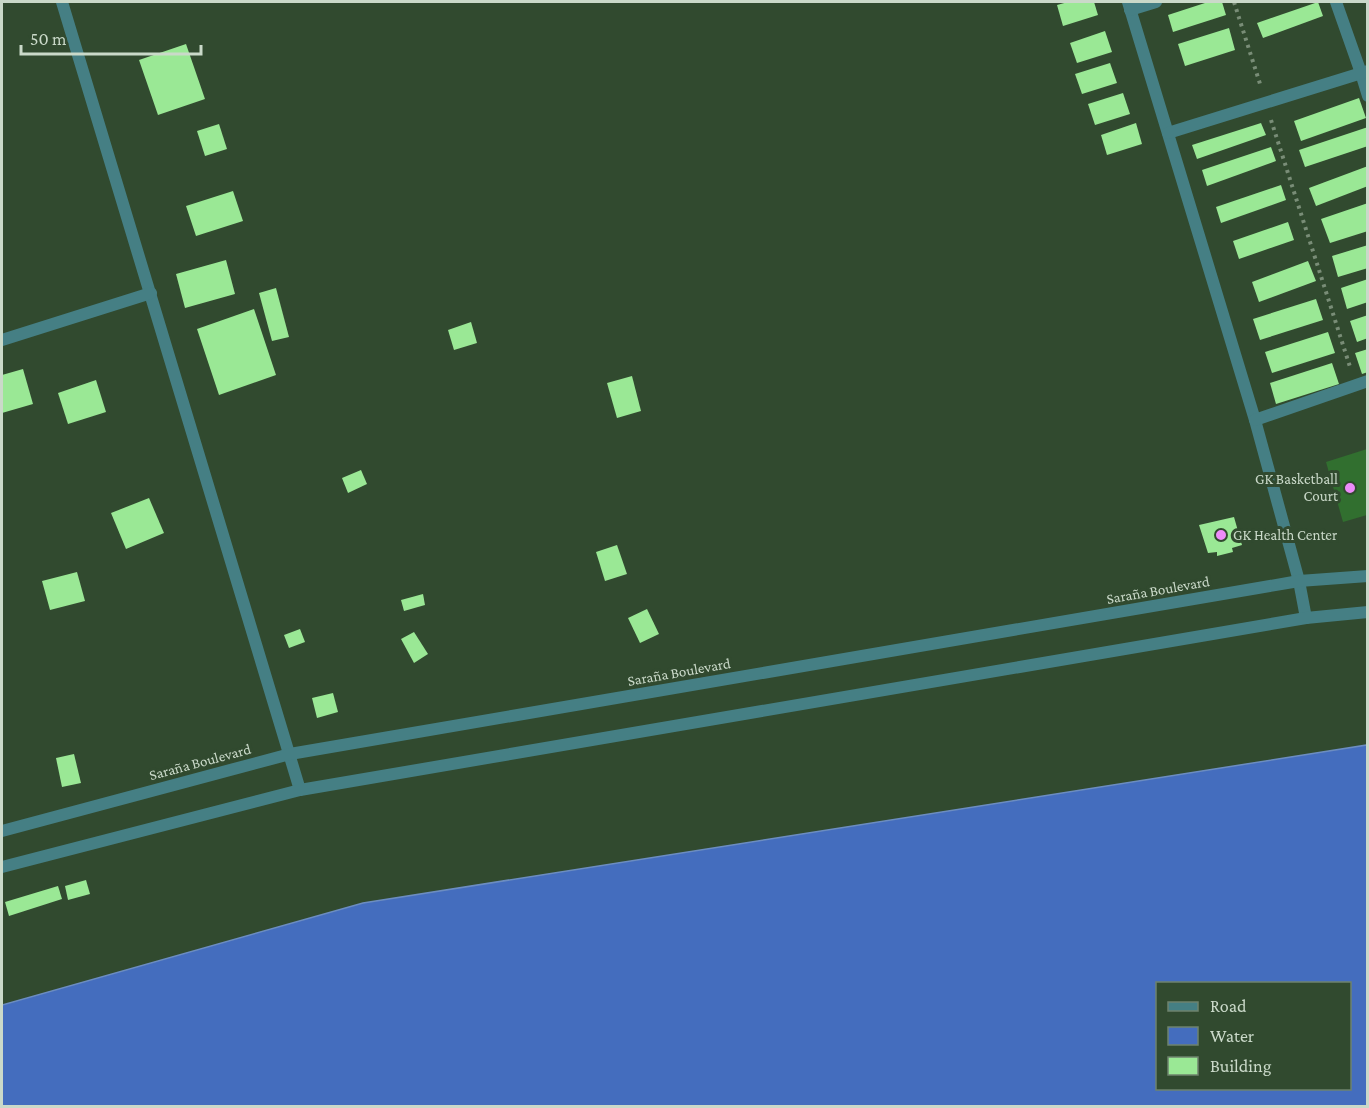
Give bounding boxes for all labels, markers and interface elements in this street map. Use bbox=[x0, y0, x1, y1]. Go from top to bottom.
scale bar bbox=[21, 18, 201, 56]
text: 50 m bbox=[30, 29, 67, 49]
place label: GK Basketball Court bbox=[1255, 471, 1339, 504]
marker: GK Basketball Court bbox=[1343, 481, 1357, 495]
place label: GK Health Center bbox=[1233, 527, 1338, 543]
marker: GK Health Center bbox=[1214, 528, 1228, 542]
street label: Saraña Boulevard bbox=[1105, 573, 1211, 607]
street label: Saraña Boulevard bbox=[626, 655, 732, 689]
street label: Saraña Boulevard bbox=[147, 741, 253, 783]
legend bbox=[1156, 982, 1351, 1090]
text: Road bbox=[1210, 996, 1247, 1016]
text: Water bbox=[1210, 1026, 1255, 1046]
text: Building bbox=[1210, 1056, 1272, 1076]

